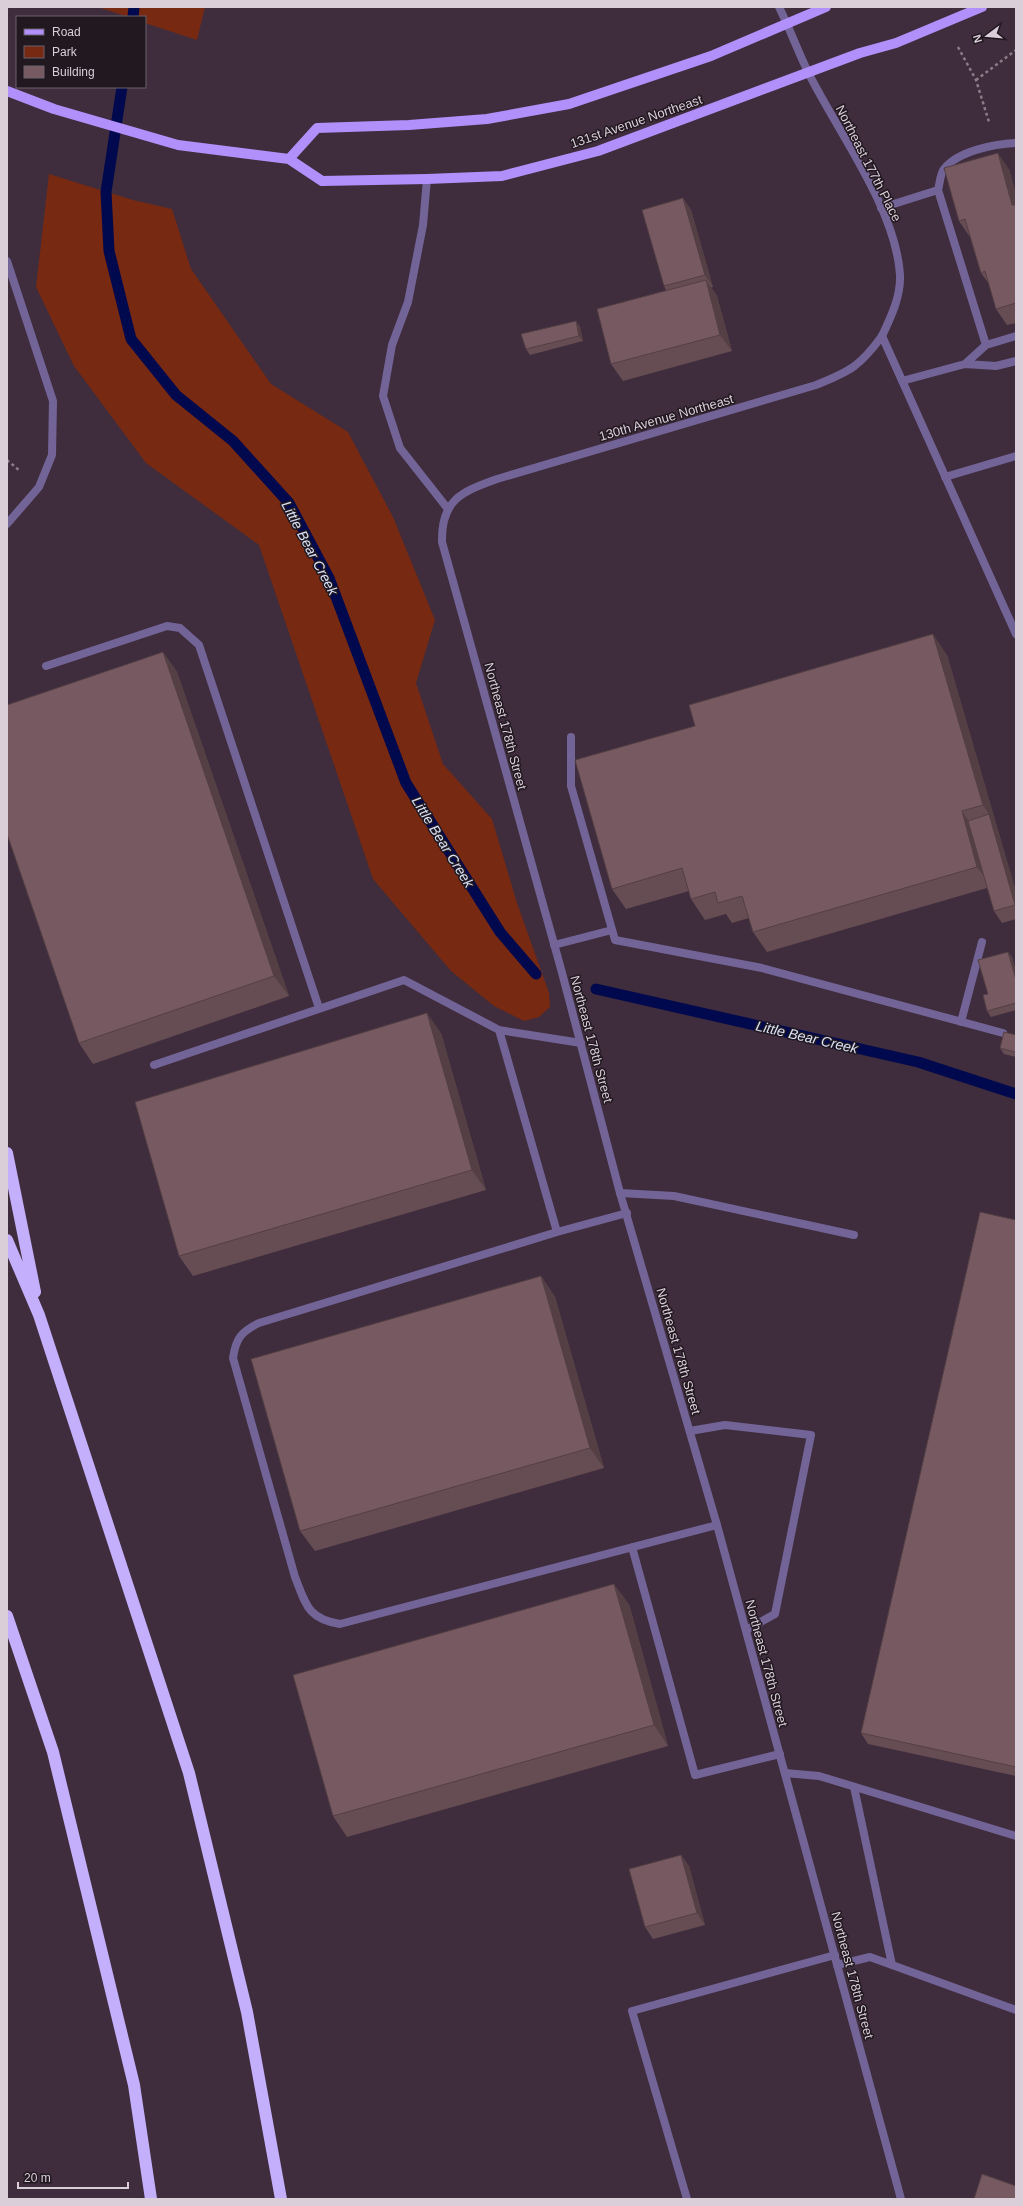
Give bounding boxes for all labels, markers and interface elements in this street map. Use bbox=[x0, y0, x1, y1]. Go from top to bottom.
legend bbox=[16, 16, 146, 88]
north arrow bbox=[967, 16, 1007, 56]
text: Road bbox=[52, 25, 81, 39]
text: N bbox=[971, 33, 984, 44]
text: Park bbox=[52, 45, 78, 59]
text: Building bbox=[52, 65, 95, 79]
street label: 131st Avenue Northeast bbox=[568, 92, 704, 151]
street label: Northeast 177th Place bbox=[833, 103, 904, 224]
street label: 130th Avenue Northeast bbox=[597, 391, 736, 444]
water label: Little Bear Creek bbox=[278, 498, 342, 599]
street label: Northeast 178th Street bbox=[481, 661, 530, 792]
water label: Little Bear Creek bbox=[409, 794, 478, 891]
street label: Northeast 178th Street bbox=[567, 974, 616, 1105]
water label: Little Bear Creek bbox=[754, 1017, 861, 1057]
street label: Northeast 178th Street bbox=[653, 1286, 704, 1416]
street label: Northeast 178th Street bbox=[742, 1598, 791, 1729]
street label: Northeast 178th Street bbox=[828, 1910, 877, 2041]
scale bar bbox=[18, 2164, 128, 2190]
text: 20 m bbox=[24, 2171, 51, 2185]

